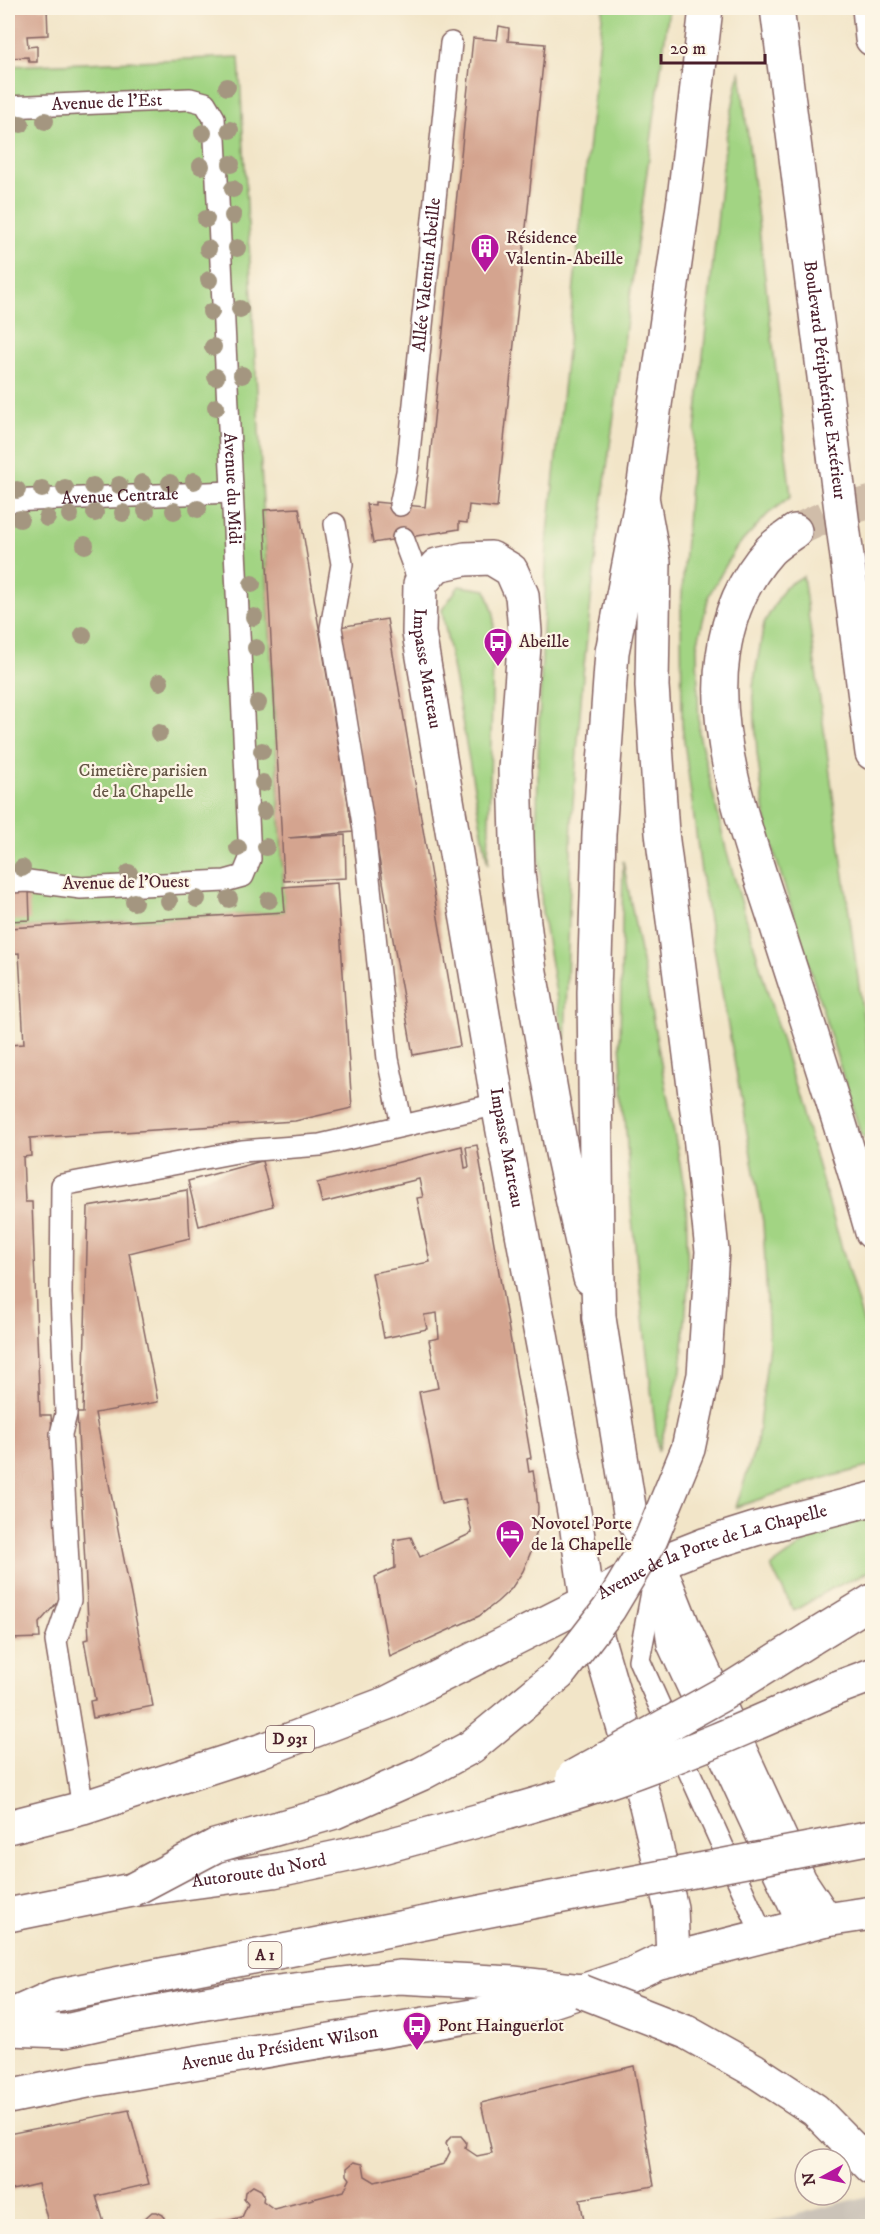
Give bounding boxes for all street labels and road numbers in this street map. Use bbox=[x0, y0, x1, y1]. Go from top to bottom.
street label: Avenue de l'Est bbox=[51, 89, 163, 116]
street label: Allée Valentin Abeille bbox=[408, 197, 446, 353]
street label: Boulevard Périphérique Extérieur bbox=[798, 259, 851, 501]
street label: Avenue du Midi bbox=[218, 432, 246, 545]
street label: Avenue Centrale bbox=[61, 483, 179, 510]
street label: Impasse Marteau bbox=[407, 608, 446, 731]
street label: Avenue de l'Ouest bbox=[62, 871, 190, 895]
street label: Impasse Marteau bbox=[484, 1086, 528, 1210]
street label: Avenue de la Porte de La Chapelle bbox=[594, 1500, 830, 1605]
road number: D 931 bbox=[266, 1726, 314, 1752]
street label: Autoroute du Nord bbox=[190, 1849, 328, 1893]
road number: A 1 bbox=[248, 1942, 282, 1968]
street label: Avenue du Président Wilson bbox=[180, 2021, 380, 2076]

